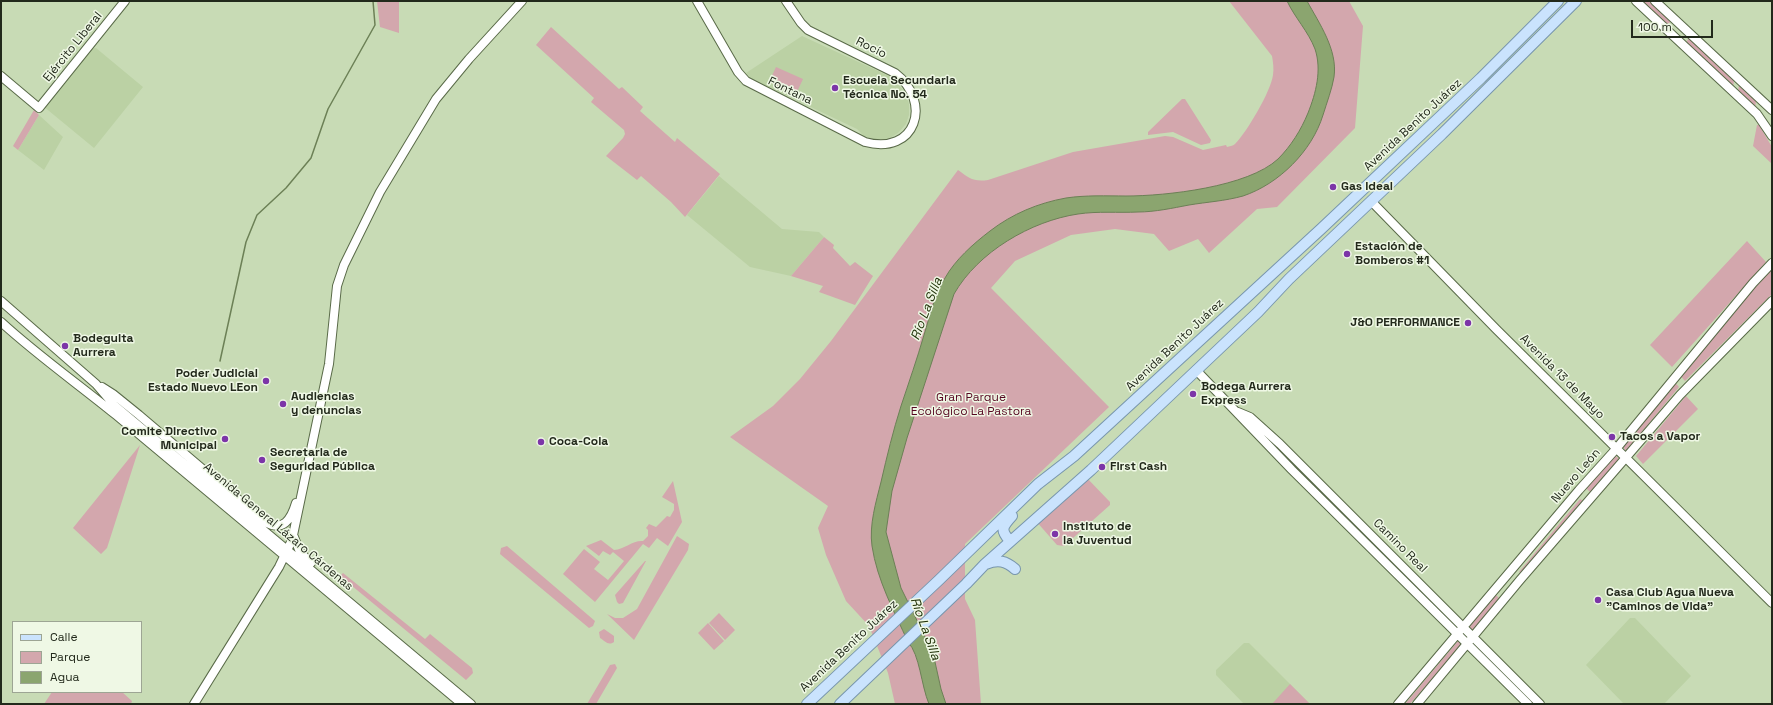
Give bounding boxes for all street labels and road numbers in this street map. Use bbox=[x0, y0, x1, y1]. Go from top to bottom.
street label: Ejército Liberal bbox=[40, 9, 106, 85]
street label: Rocío bbox=[853, 34, 889, 62]
street label: Fontana bbox=[765, 74, 815, 108]
street label: Avenida Benito Juárez bbox=[1361, 76, 1465, 174]
street label: Avenida Benito Juárez bbox=[1123, 296, 1227, 394]
street label: Avenida 13 de Mayo bbox=[1517, 332, 1607, 422]
street label: Nuevo León bbox=[1548, 446, 1604, 506]
street label: Avenida General Lázaro Cárdenas bbox=[200, 460, 356, 594]
street label: Camino Real bbox=[1370, 516, 1430, 576]
street label: Avenida Benito Juárez bbox=[797, 597, 901, 695]

